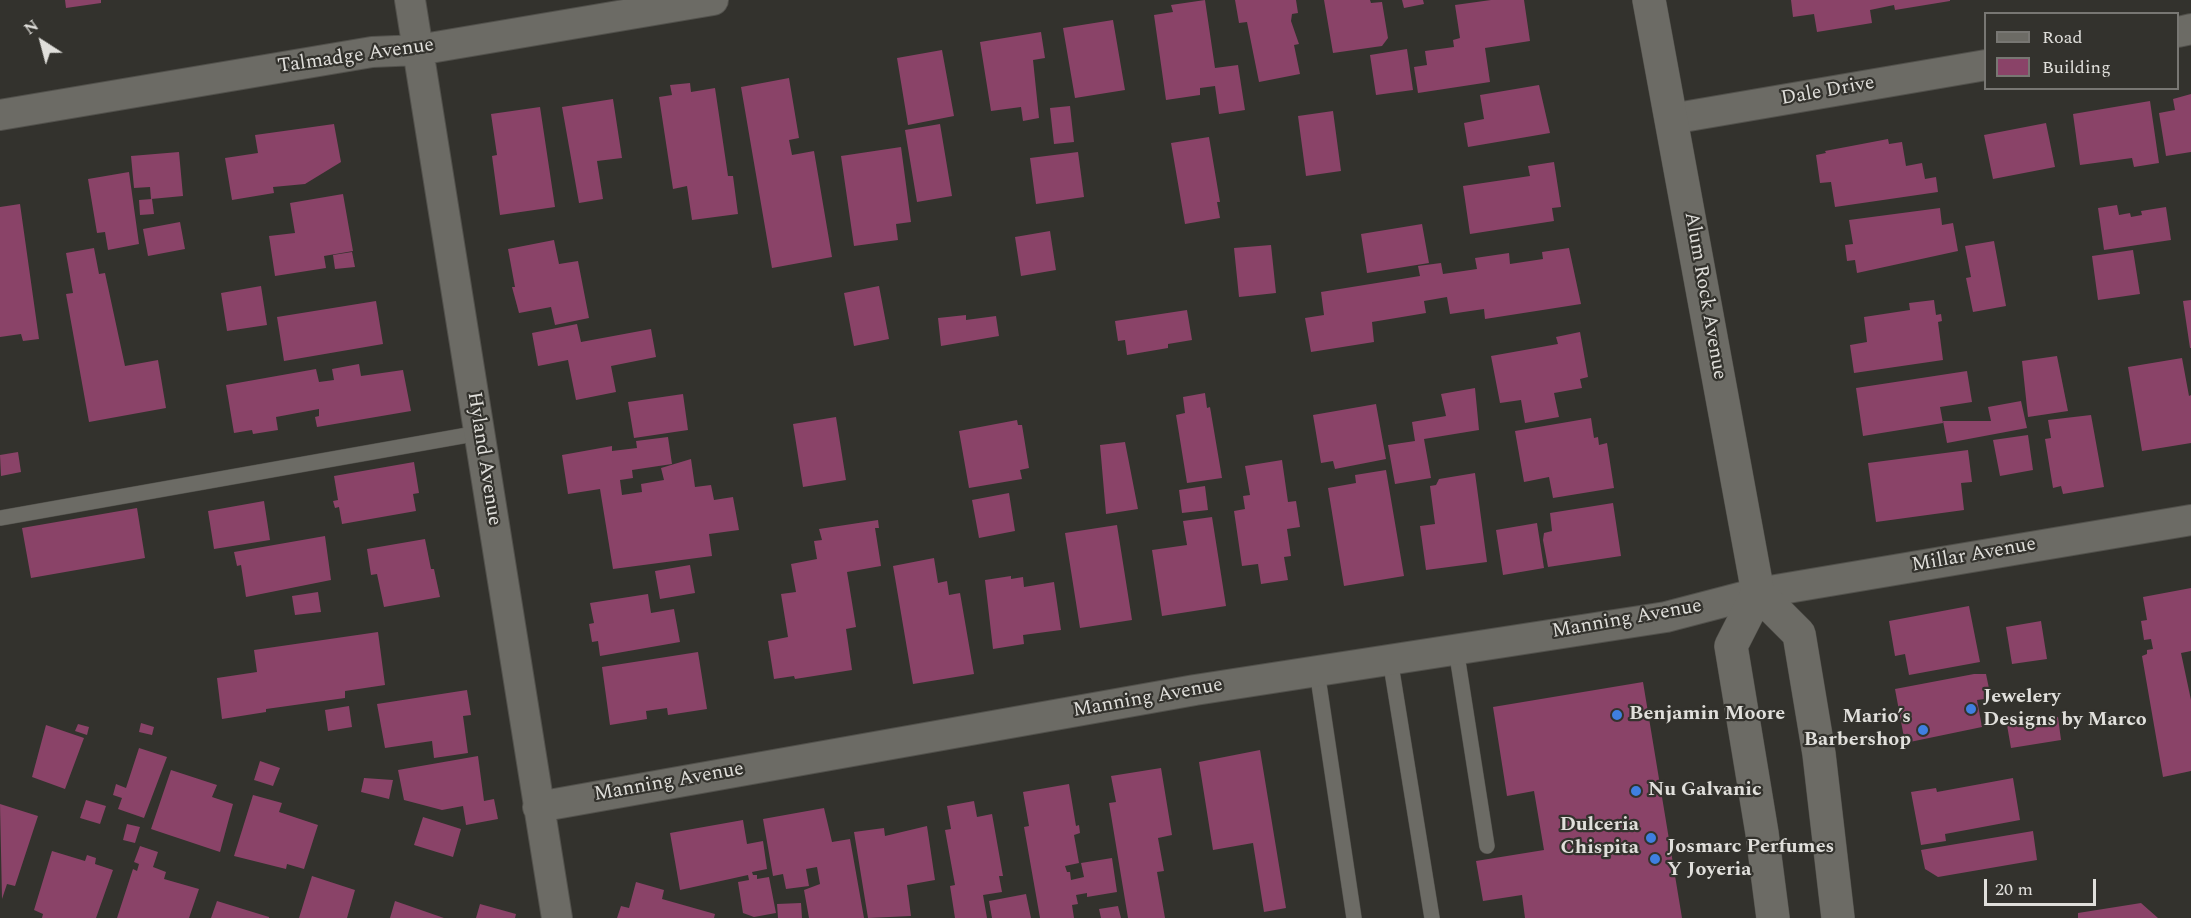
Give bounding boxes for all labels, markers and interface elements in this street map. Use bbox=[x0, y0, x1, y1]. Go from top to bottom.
north arrow bbox=[12, 12, 72, 72]
legend bbox=[1984, 12, 2179, 90]
text: N bbox=[19, 14, 44, 41]
text: Road bbox=[2042, 24, 2083, 51]
street label: Talmadge Avenue bbox=[276, 34, 436, 80]
text: Building bbox=[2042, 54, 2111, 81]
street label: Dale Drive bbox=[1779, 72, 1877, 112]
street label: Alum Rock Avenue bbox=[1677, 210, 1731, 382]
street label: Hyland Avenue bbox=[461, 390, 505, 528]
street label: Millar Avenue bbox=[1910, 533, 2038, 579]
street label: Manning Avenue bbox=[1550, 595, 1704, 645]
street label: Manning Avenue bbox=[1071, 674, 1225, 724]
place label: Jewelery Designs by Marco bbox=[1983, 686, 2147, 733]
marker: Jewelery Designs by Marco bbox=[1964, 702, 1978, 716]
place label: Benjamin Moore bbox=[1629, 703, 1785, 727]
place label: Mario’s Barbershop bbox=[1804, 706, 1911, 753]
marker: Benjamin Moore bbox=[1610, 708, 1624, 722]
marker: Mario’s Barbershop bbox=[1916, 723, 1930, 737]
street label: Manning Avenue bbox=[592, 758, 746, 808]
place label: Nu Galvanic bbox=[1648, 779, 1762, 803]
marker: Nu Galvanic bbox=[1629, 784, 1643, 798]
place label: Dulceria Chispita bbox=[1560, 814, 1639, 861]
marker: Dulceria Chispita bbox=[1644, 831, 1658, 845]
place label: Josmarc Perfumes Y Joyeria bbox=[1667, 836, 1834, 883]
marker: Josmarc Perfumes Y Joyeria bbox=[1648, 852, 1662, 866]
scale bar bbox=[1987, 867, 2100, 905]
text: 20 m bbox=[1995, 876, 2033, 903]

